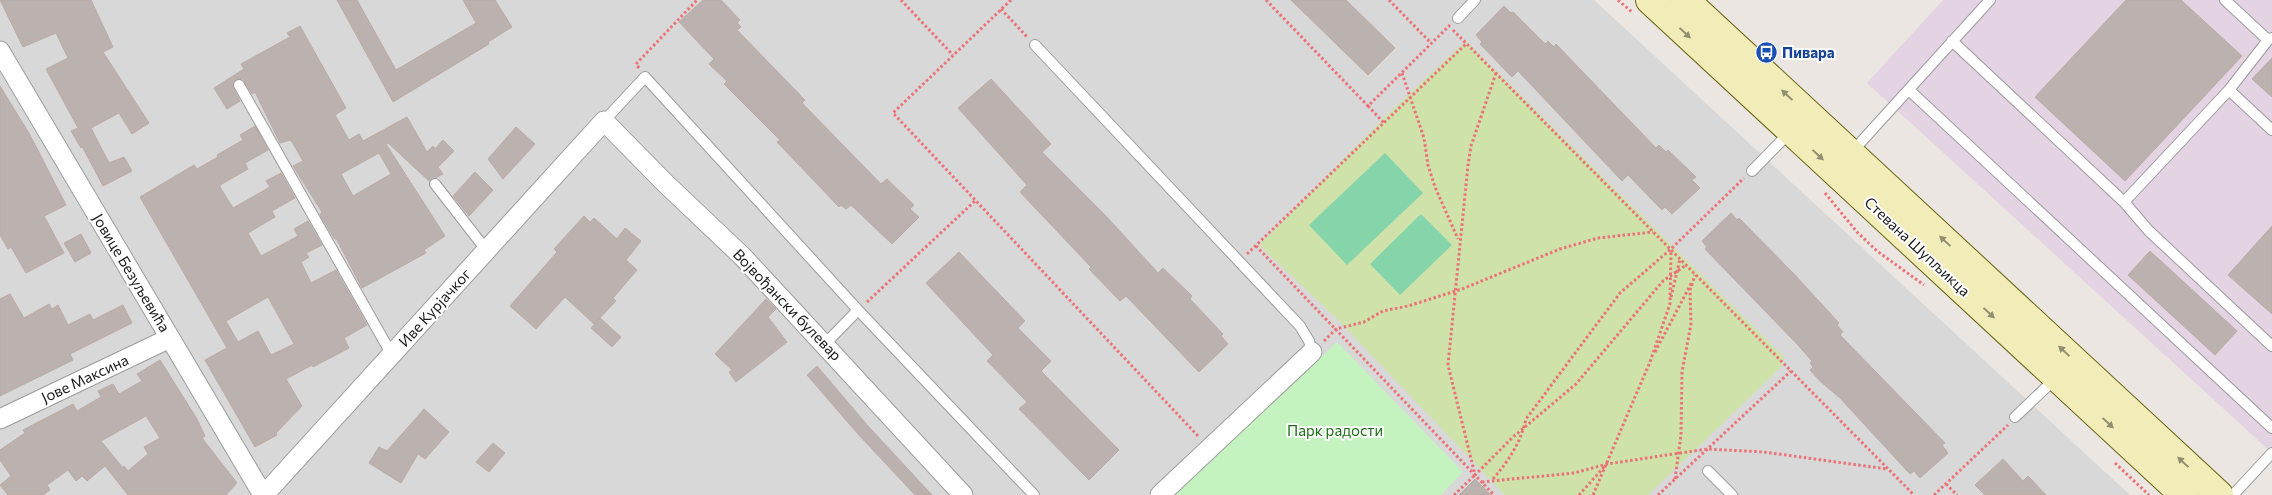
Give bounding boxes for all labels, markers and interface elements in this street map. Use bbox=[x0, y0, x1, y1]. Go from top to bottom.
one-way arrow bbox=[1679, 27, 1691, 39]
bus stop icon: Пивара bbox=[1754, 41, 1778, 65]
place label: Пивара bbox=[1782, 43, 1835, 61]
one-way arrow bbox=[1781, 89, 1794, 100]
one-way arrow bbox=[1811, 149, 1823, 161]
street label: Стевана Шупљикца bbox=[1861, 193, 1974, 300]
street label: Јовице Безуљевића bbox=[89, 210, 174, 335]
one-way arrow bbox=[1939, 235, 1951, 247]
street label: Војвођански булевар bbox=[730, 245, 846, 364]
street label: Иве Курјачког bbox=[394, 264, 474, 350]
one-way arrow bbox=[1982, 307, 1995, 318]
one-way arrow bbox=[2059, 345, 2071, 357]
street label: Јове Максина bbox=[38, 350, 131, 406]
one-way arrow bbox=[2101, 417, 2113, 429]
park label: Парк радости bbox=[1287, 421, 1383, 439]
one-way arrow bbox=[2178, 456, 2190, 468]

